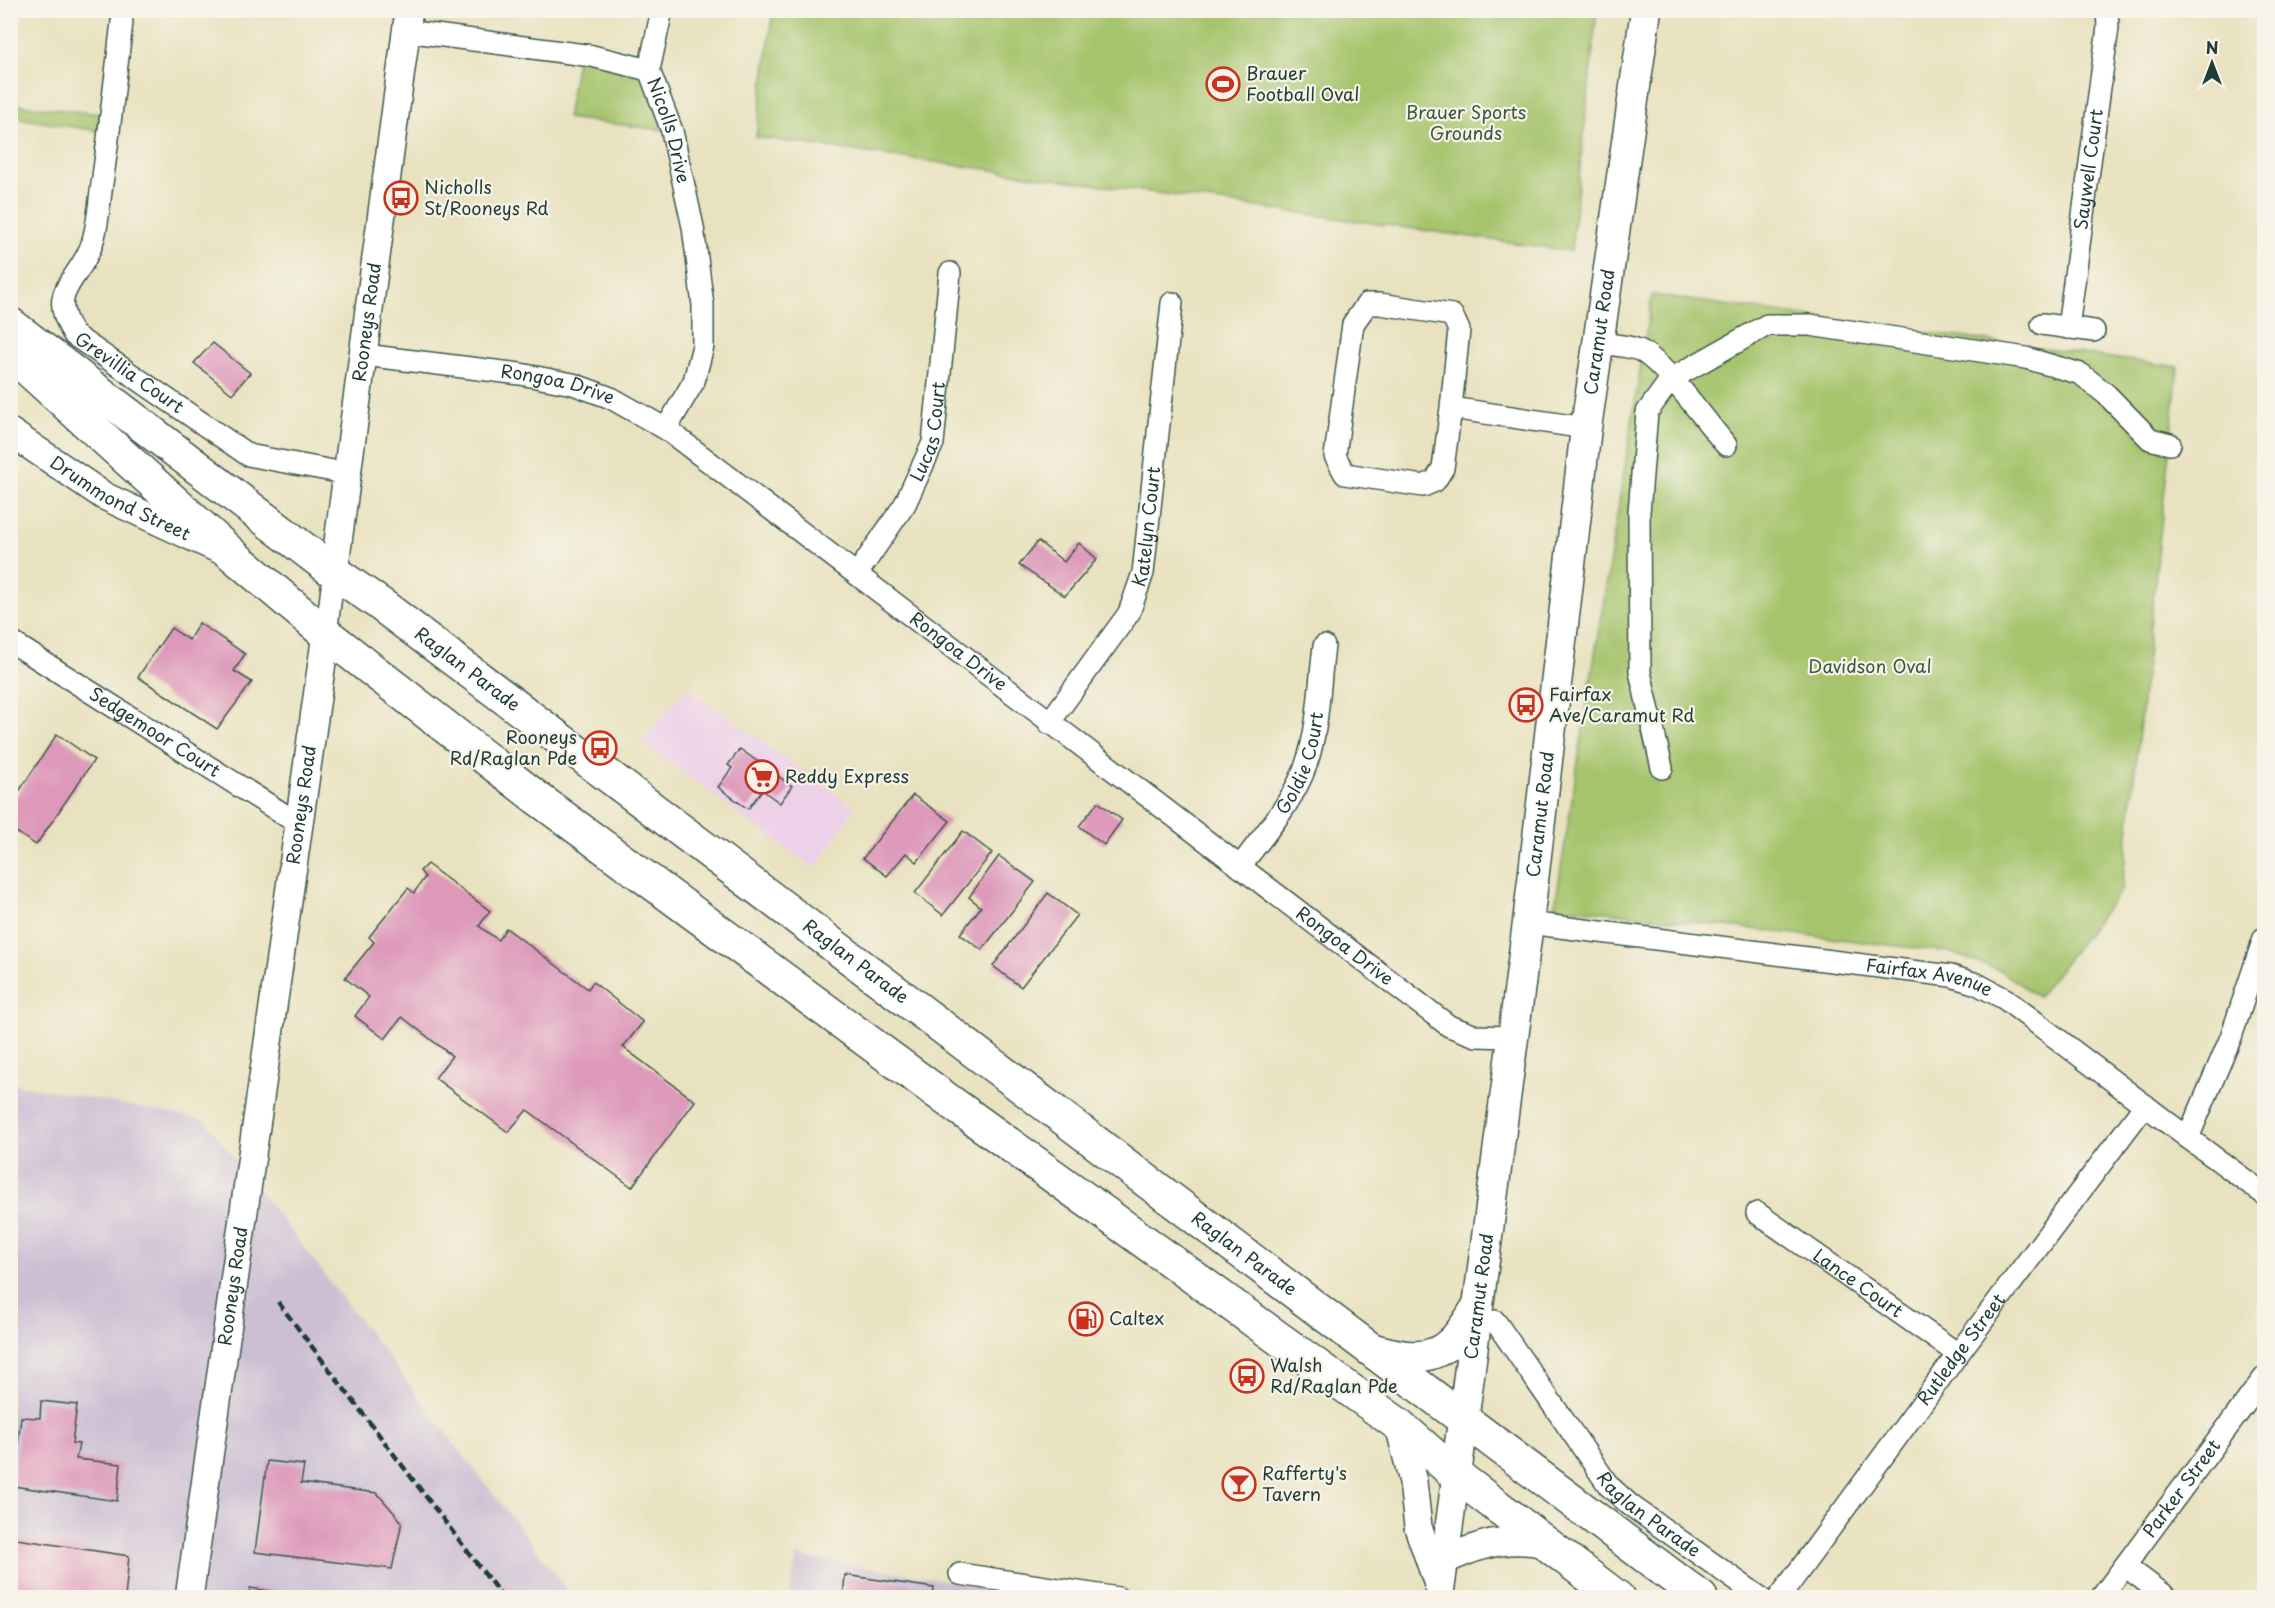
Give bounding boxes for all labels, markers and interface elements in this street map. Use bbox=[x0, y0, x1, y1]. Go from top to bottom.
north arrow bbox=[2182, 33, 2242, 93]
text: N bbox=[2206, 35, 2218, 59]
place label: Brauer Football Oval bbox=[1246, 59, 1359, 107]
sports icon: Brauer Football Oval bbox=[1205, 66, 1241, 102]
street label: Nicolls Drive bbox=[641, 73, 698, 186]
park label: Brauer Sports Grounds bbox=[1406, 98, 1526, 146]
street label: Saywell Court bbox=[2066, 107, 2109, 231]
place label: Nicholls St/Rooneys Rd bbox=[424, 173, 549, 221]
bus stop icon: Nicholls St/Rooneys Rd bbox=[383, 180, 419, 216]
street label: Rooneys Road bbox=[345, 261, 387, 383]
street label: Caramut Road bbox=[1576, 267, 1621, 397]
street label: Grevillia Court bbox=[70, 324, 190, 419]
street label: Rongoa Drive bbox=[499, 357, 619, 410]
street label: Lucas Court bbox=[902, 380, 951, 486]
street label: Drummond Street bbox=[45, 448, 195, 546]
street label: Katelyn Court bbox=[1124, 465, 1166, 590]
street label: Rongoa Drive bbox=[904, 604, 1013, 697]
street label: Raglan Parade bbox=[409, 620, 527, 717]
park label: Davidson Oval bbox=[1808, 652, 1932, 679]
street label: Sedgemoor Court bbox=[84, 680, 226, 783]
place label: Fairfax Ave/Caramut Rd bbox=[1549, 680, 1694, 728]
bus stop icon: Fairfax Ave/Caramut Rd bbox=[1508, 687, 1544, 723]
street label: Goldie Court bbox=[1268, 710, 1329, 819]
place label: Rooneys Rd/Raglan Pde bbox=[449, 723, 577, 771]
bus stop icon: Rooneys Rd/Raglan Pde bbox=[582, 730, 618, 766]
street label: Rooneys Road bbox=[278, 743, 322, 866]
street label: Caramut Road bbox=[1518, 750, 1560, 879]
supermarket icon: Reddy Express bbox=[744, 759, 780, 795]
place label: Reddy Express bbox=[785, 762, 909, 789]
street label: Rongoa Drive bbox=[1291, 899, 1400, 991]
street label: Raglan Parade bbox=[798, 912, 915, 1009]
street label: Fairfax Avenue bbox=[1864, 950, 1998, 1002]
street label: Raglan Parade bbox=[1186, 1204, 1303, 1302]
street label: Rooneys Road bbox=[210, 1225, 254, 1347]
street label: Caramut Road bbox=[1456, 1232, 1499, 1361]
street label: Lance Court bbox=[1808, 1241, 1909, 1323]
street label: Rutledge Street bbox=[1910, 1287, 2011, 1411]
fuel station icon: Caltex bbox=[1068, 1301, 1104, 1337]
place label: Caltex bbox=[1109, 1304, 1164, 1331]
place label: Walsh Rd/Raglan Pde bbox=[1270, 1351, 1398, 1399]
bus stop icon: Walsh Rd/Raglan Pde bbox=[1229, 1358, 1265, 1394]
street label: Parker Street bbox=[2135, 1433, 2226, 1543]
place label: Rafferty's Tavern bbox=[1262, 1459, 1347, 1507]
street label: Raglan Parade bbox=[1591, 1465, 1707, 1563]
bar icon: Rafferty's Tavern bbox=[1221, 1466, 1257, 1502]

